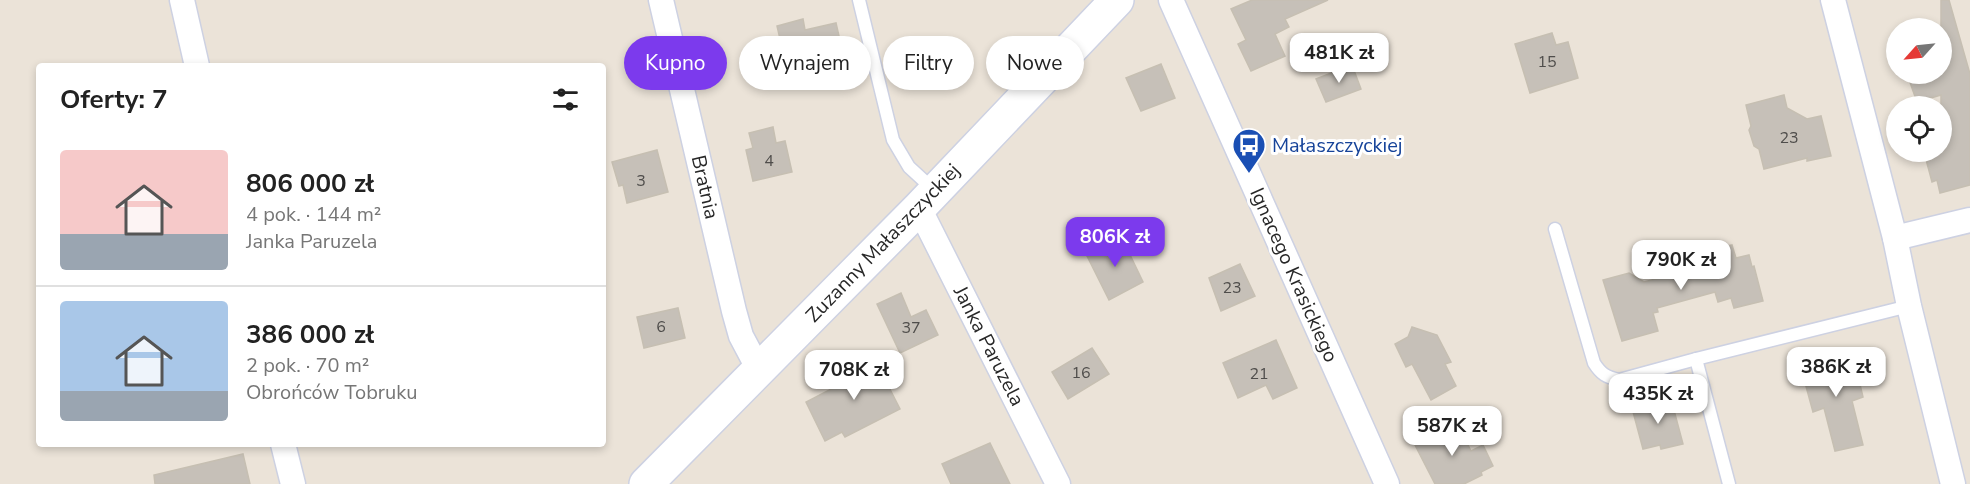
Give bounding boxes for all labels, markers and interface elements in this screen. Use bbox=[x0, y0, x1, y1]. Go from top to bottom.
north arrow bbox=[1886, 18, 1952, 84]
map controls bbox=[1886, 18, 1952, 162]
pin: 481K zł bbox=[1284, 33, 1394, 84]
chip: Kupno bbox=[624, 36, 727, 90]
chip: Wynajem bbox=[739, 36, 871, 90]
chip: Filtry bbox=[883, 36, 974, 90]
chip: Nowe bbox=[986, 36, 1084, 90]
text: 481K zł bbox=[1304, 39, 1374, 66]
house number: 15 bbox=[1537, 51, 1557, 73]
text: Oferty: 7 bbox=[60, 82, 167, 117]
icon: filters bbox=[549, 83, 582, 116]
button: locate bbox=[1886, 96, 1952, 162]
bus stop icon: Małaszczyckiej bbox=[1231, 127, 1267, 174]
house number: 23 bbox=[1779, 127, 1799, 149]
place label: Małaszczyckiej bbox=[1272, 132, 1403, 159]
house number: 4 bbox=[764, 150, 774, 172]
street label: Bratnia bbox=[685, 152, 725, 222]
street label: Zuzanny Małaszczyckiej bbox=[800, 158, 966, 328]
text: 806 000 zł bbox=[246, 166, 374, 201]
house number: 3 bbox=[636, 170, 646, 192]
icon: home bbox=[108, 174, 180, 246]
street label: Ignacego Krasickiego bbox=[1243, 184, 1345, 366]
text: 4 pok. · 144 m² bbox=[246, 201, 381, 228]
pin: 806K zł bbox=[1060, 217, 1170, 268]
text: 806K zł bbox=[1080, 223, 1150, 250]
text: Janka Paruzela bbox=[246, 228, 377, 255]
pin: 790K zł bbox=[1626, 240, 1736, 291]
text: 790K zł bbox=[1646, 246, 1716, 273]
house number: 23 bbox=[1222, 277, 1242, 299]
street label: Janka Paruzela bbox=[947, 280, 1031, 411]
house number: 6 bbox=[656, 316, 666, 338]
text: 386 000 zł bbox=[246, 317, 374, 352]
house number: 37 bbox=[901, 317, 921, 339]
icon: home bbox=[108, 325, 180, 397]
pin: 386K zł bbox=[1781, 347, 1891, 398]
pin: 708K zł bbox=[799, 350, 909, 401]
text: 2 pok. · 70 m² bbox=[246, 352, 369, 379]
text: 386K zł bbox=[1801, 353, 1871, 380]
text: 708K zł bbox=[819, 356, 889, 383]
house number: 16 bbox=[1071, 362, 1091, 384]
house number: 21 bbox=[1249, 363, 1269, 385]
pin: 435K zł bbox=[1603, 374, 1713, 425]
text: Obrońców Tobruku bbox=[246, 379, 417, 406]
text: 435K zł bbox=[1623, 380, 1693, 407]
pin: 587K zł bbox=[1397, 406, 1507, 457]
text: 587K zł bbox=[1417, 412, 1487, 439]

